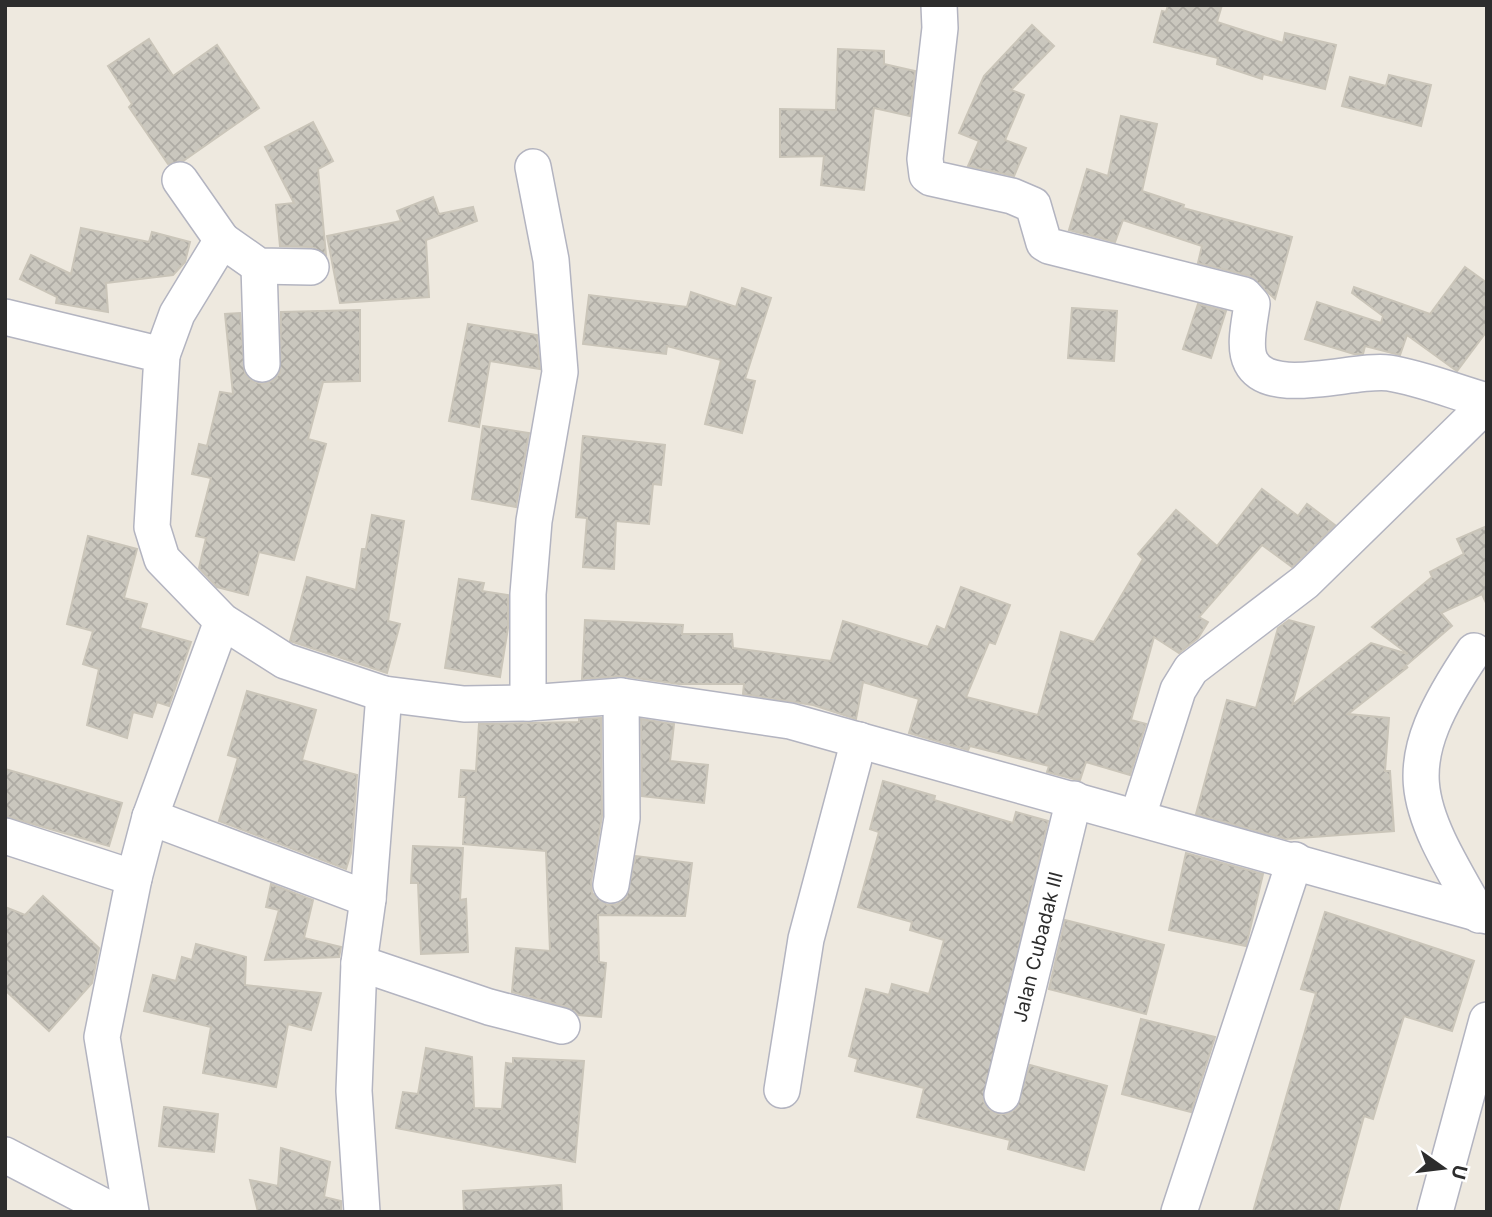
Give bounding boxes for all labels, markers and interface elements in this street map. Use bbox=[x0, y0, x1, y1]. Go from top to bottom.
street label: Jalan Cubadak III bbox=[1008, 869, 1068, 1025]
north arrow bbox=[1408, 1133, 1478, 1203]
text: U bbox=[1446, 1162, 1472, 1182]

